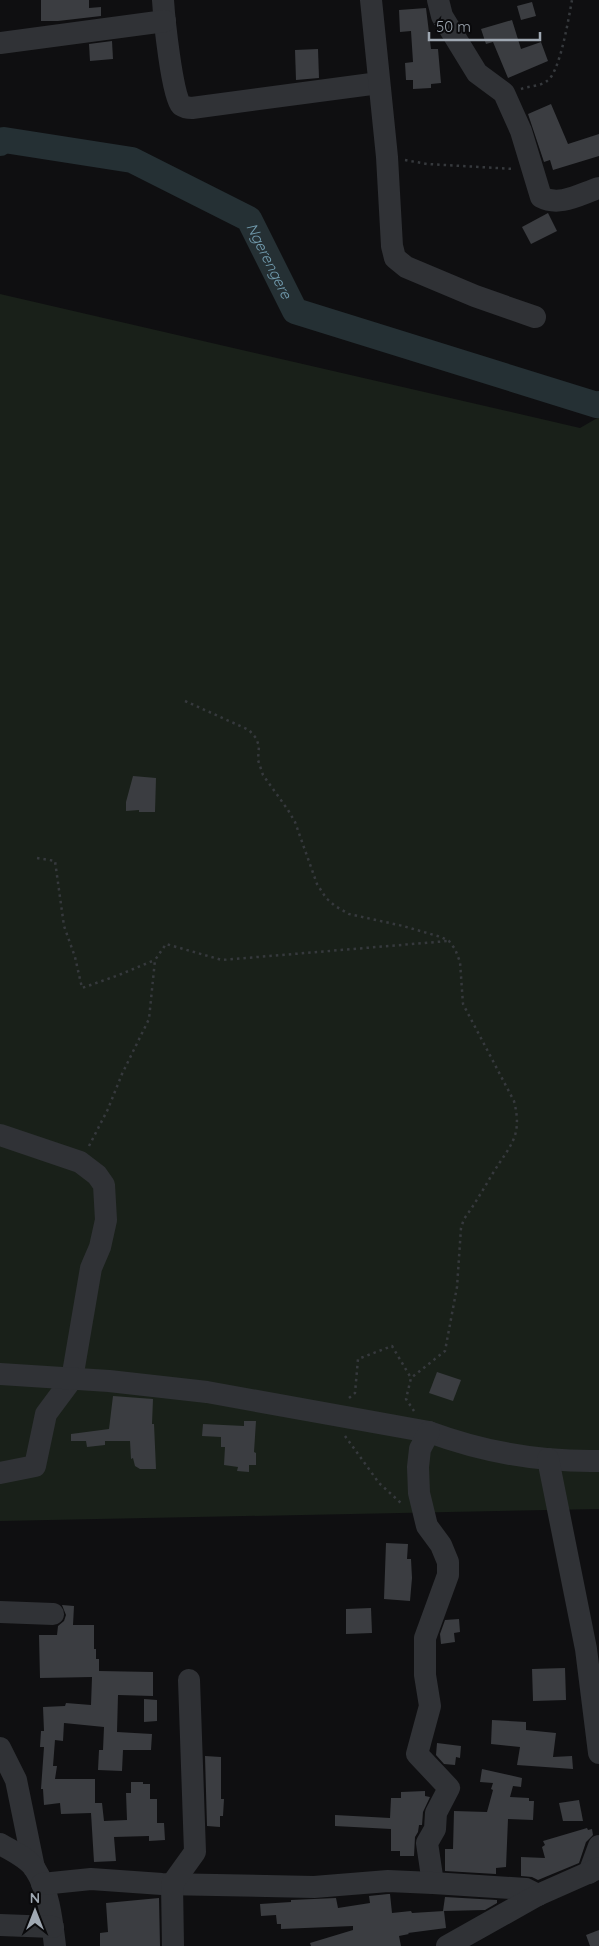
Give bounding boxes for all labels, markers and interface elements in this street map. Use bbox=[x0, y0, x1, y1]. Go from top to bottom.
scale bar bbox=[429, 10, 540, 42]
text: 50 m bbox=[436, 17, 471, 36]
water label: Ngerengere bbox=[243, 219, 297, 302]
north arrow bbox=[10, 1886, 60, 1936]
text: N bbox=[30, 1889, 40, 1907]

